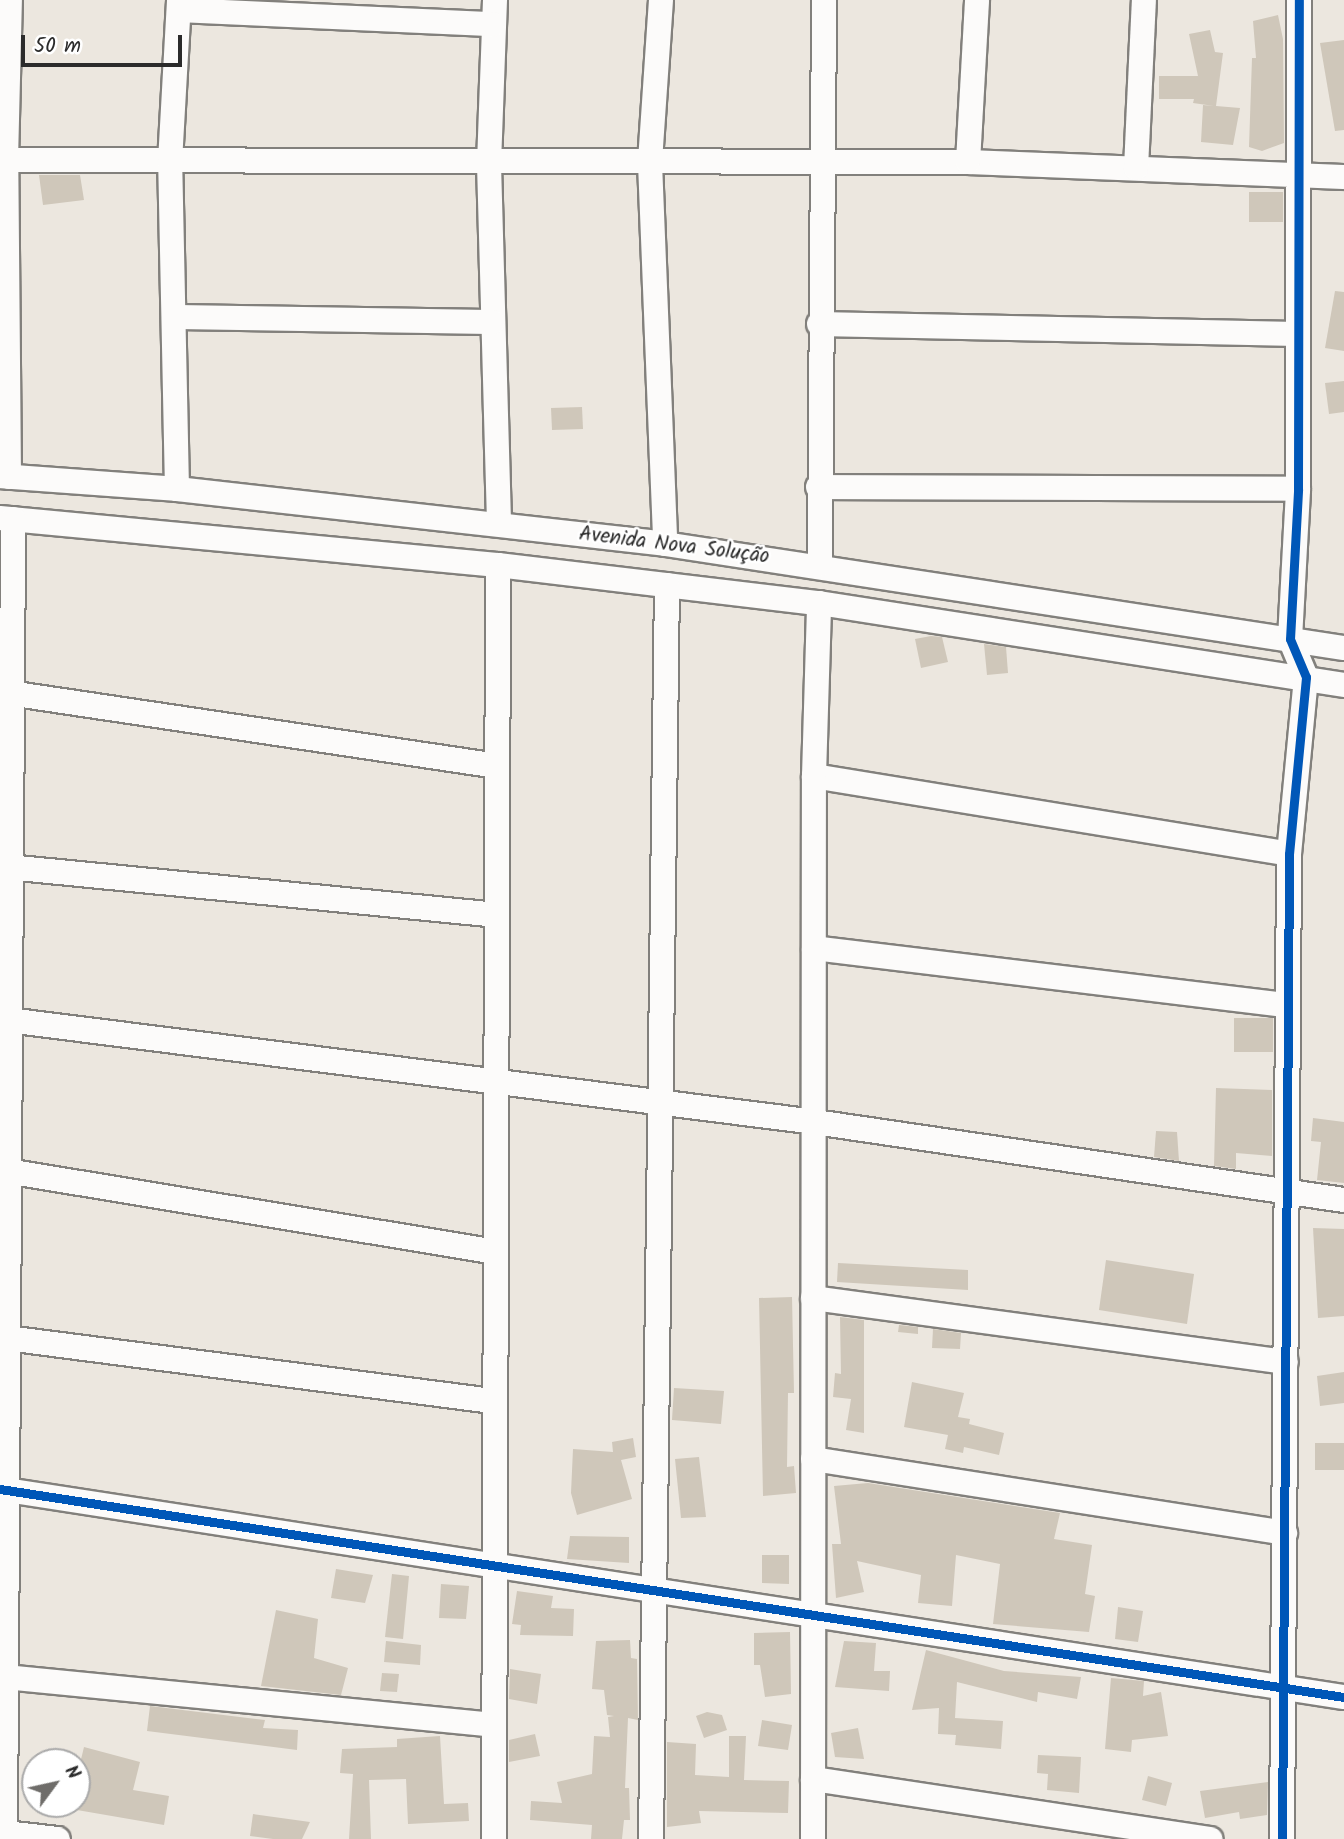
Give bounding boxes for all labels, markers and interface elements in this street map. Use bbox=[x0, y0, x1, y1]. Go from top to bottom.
scale bar bbox=[24, 21, 186, 65]
text: 50 m bbox=[34, 30, 81, 63]
street label: Avenida Nova Solução bbox=[577, 522, 771, 570]
north arrow bbox=[21, 1748, 91, 1818]
text: N bbox=[56, 1759, 88, 1786]

